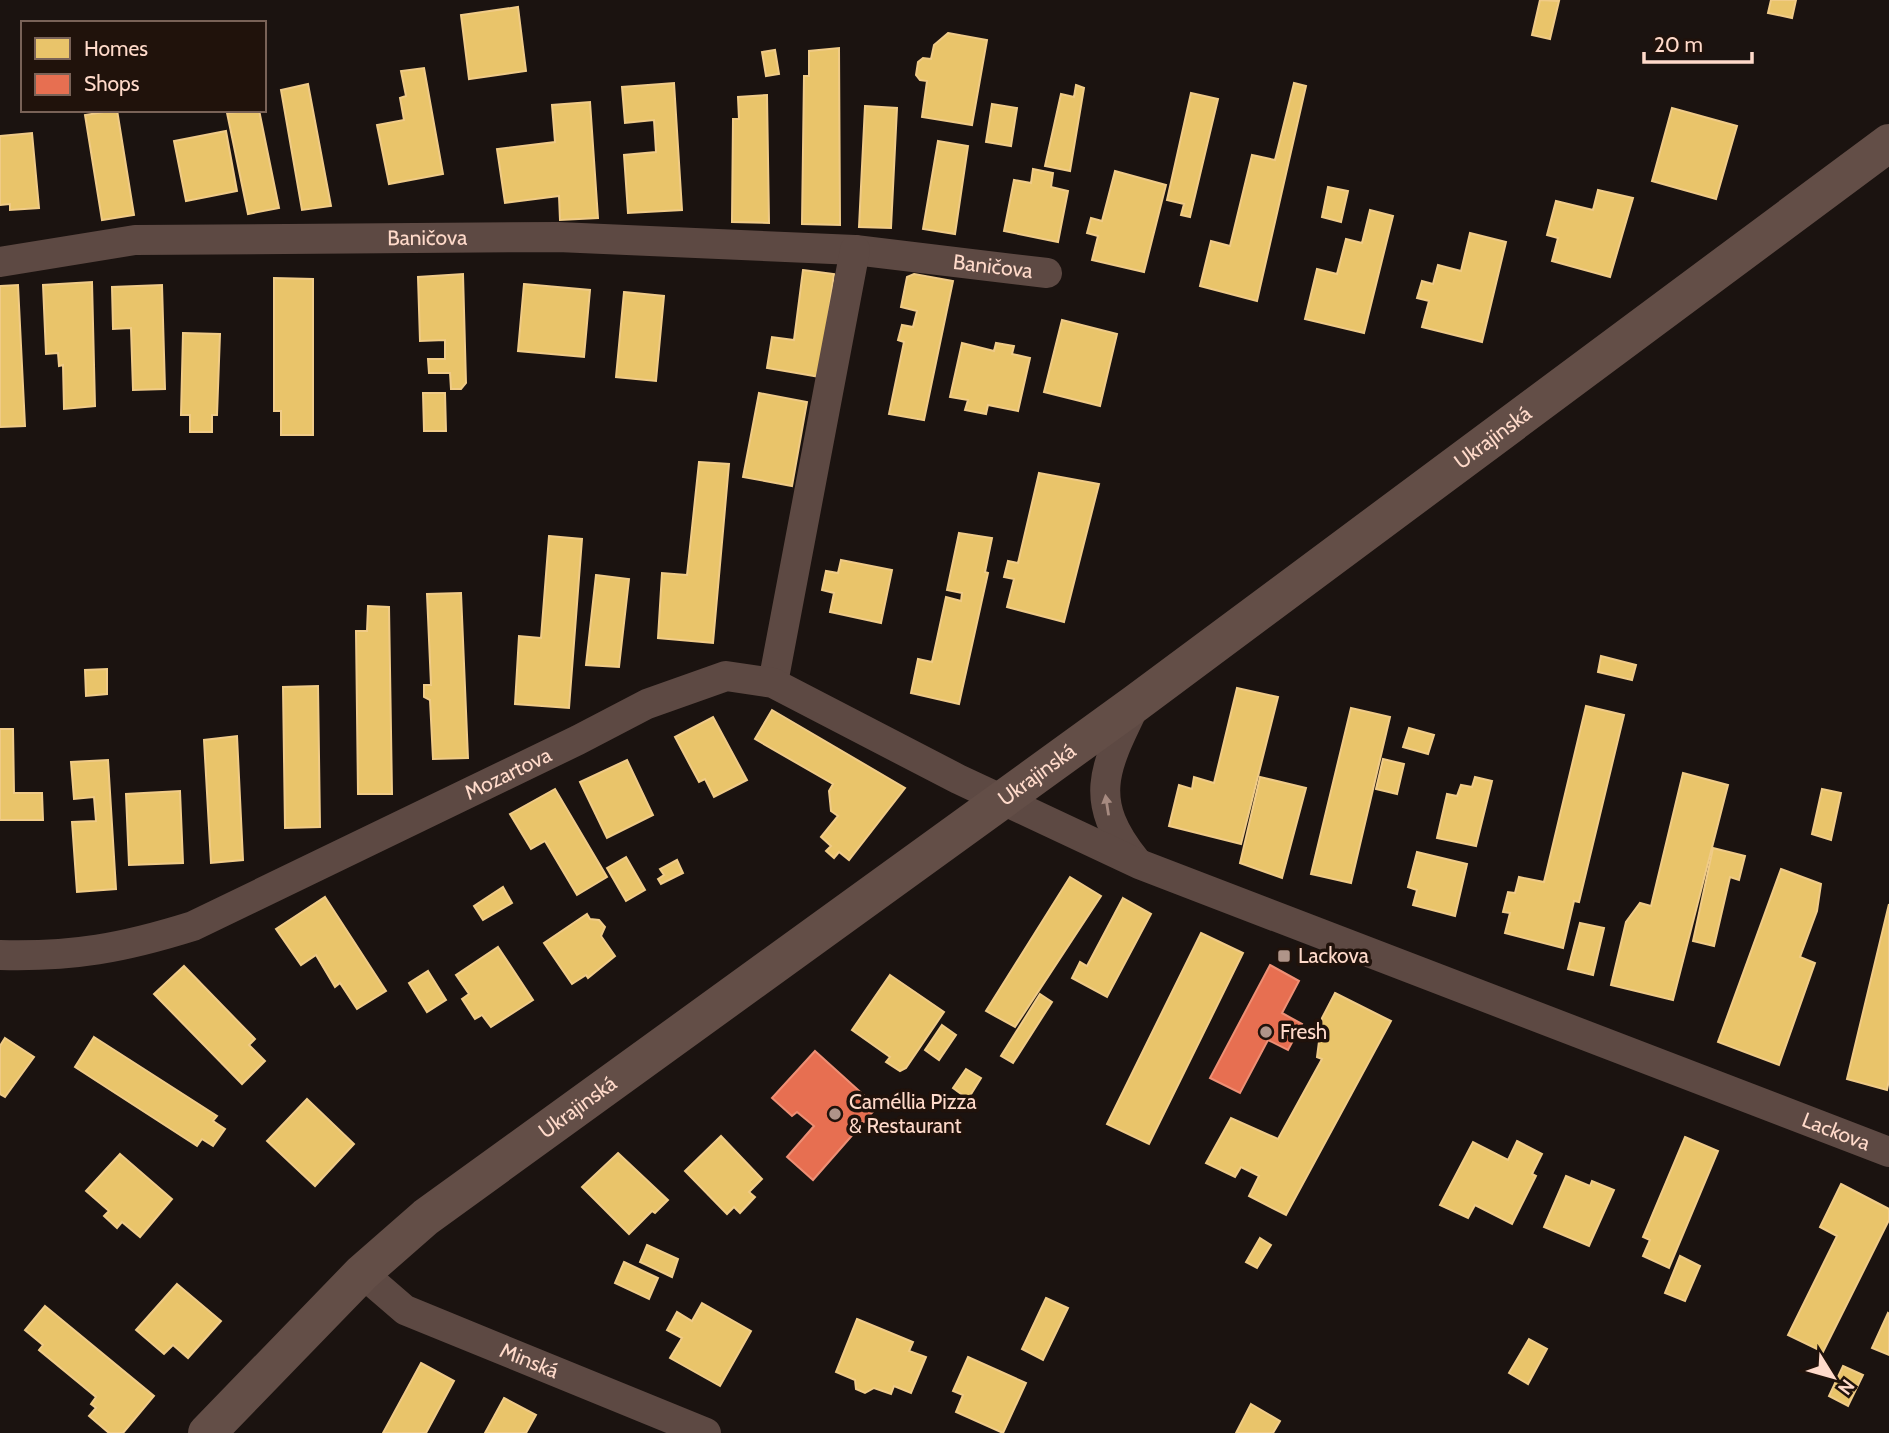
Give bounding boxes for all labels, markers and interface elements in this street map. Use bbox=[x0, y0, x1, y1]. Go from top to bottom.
legend bbox=[21, 21, 266, 112]
scale bar bbox=[1644, 21, 1752, 65]
text: 20 m bbox=[1654, 32, 1703, 57]
text: Homes bbox=[84, 36, 148, 61]
text: Shops bbox=[84, 71, 140, 96]
street label: Baničova bbox=[387, 225, 467, 250]
street label: Baničova bbox=[952, 249, 1034, 283]
street label: Ukrajinská bbox=[1449, 400, 1536, 474]
street label: Ukrajinská bbox=[993, 738, 1080, 811]
street label: Mozartova bbox=[460, 742, 555, 805]
one-way arrow bbox=[1101, 794, 1112, 816]
place label: Lackova bbox=[1298, 943, 1369, 968]
marker: Lackova bbox=[1276, 948, 1292, 964]
place label: Fresh bbox=[1280, 1019, 1327, 1044]
marker: Fresh bbox=[1258, 1024, 1274, 1040]
street label: Ukrajinská bbox=[534, 1070, 621, 1143]
place label: Caméllia Pizza & Restaurant bbox=[849, 1089, 977, 1138]
marker: Caméllia Pizza & Restaurant bbox=[827, 1106, 843, 1122]
street label: Lackova bbox=[1799, 1107, 1874, 1156]
street label: Minská bbox=[496, 1337, 563, 1383]
north arrow bbox=[1798, 1342, 1868, 1412]
text: N bbox=[1833, 1375, 1859, 1399]

